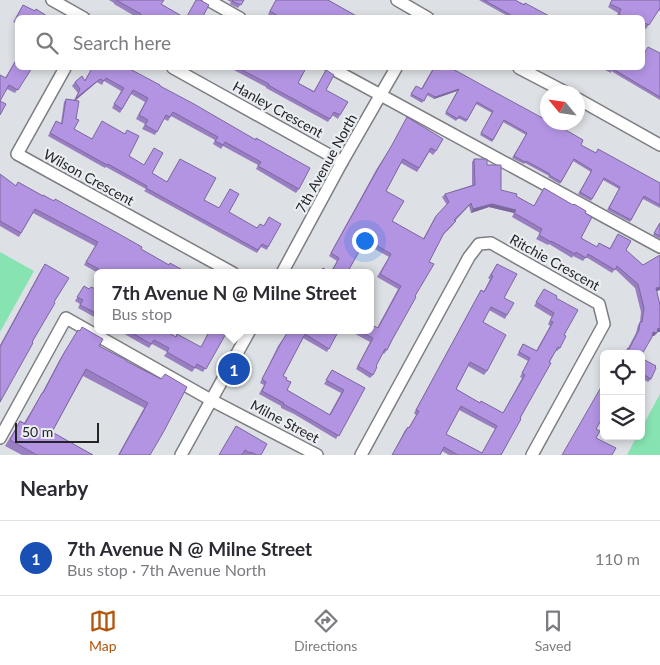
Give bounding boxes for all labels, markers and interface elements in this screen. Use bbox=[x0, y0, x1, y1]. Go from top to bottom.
search box bbox=[15, 15, 645, 70]
icon: search bbox=[33, 29, 61, 57]
text: Search here bbox=[73, 31, 171, 54]
street label: Hanley Crescent bbox=[230, 77, 326, 141]
north arrow bbox=[540, 85, 585, 130]
street label: 7th Avenue North bbox=[292, 111, 360, 215]
street label: Wilson Crescent bbox=[41, 145, 137, 209]
your location bbox=[352, 228, 378, 254]
street label: Ritchie Crescent bbox=[507, 230, 603, 294]
popup bbox=[94, 269, 374, 334]
text: 7th Avenue N @ Milne Street bbox=[111, 281, 357, 304]
text: Bus stop bbox=[111, 304, 172, 323]
pin: 1 bbox=[218, 350, 250, 388]
map controls bbox=[600, 350, 645, 440]
button: locate bbox=[600, 350, 645, 395]
button: layers bbox=[600, 395, 645, 440]
street label: Milne Street bbox=[248, 396, 322, 446]
scale bar bbox=[15, 420, 99, 443]
text: 50 m bbox=[22, 423, 53, 440]
text: Nearby bbox=[20, 475, 88, 500]
text: 7th Avenue N @ Milne Street bbox=[67, 537, 312, 560]
text: 1 bbox=[31, 549, 41, 568]
text: 110 m bbox=[595, 549, 640, 568]
text: Bus stop · 7th Avenue North bbox=[67, 560, 266, 579]
tab: Map bbox=[89, 607, 117, 654]
tab: Directions bbox=[294, 607, 357, 654]
tab: Saved bbox=[535, 607, 571, 654]

